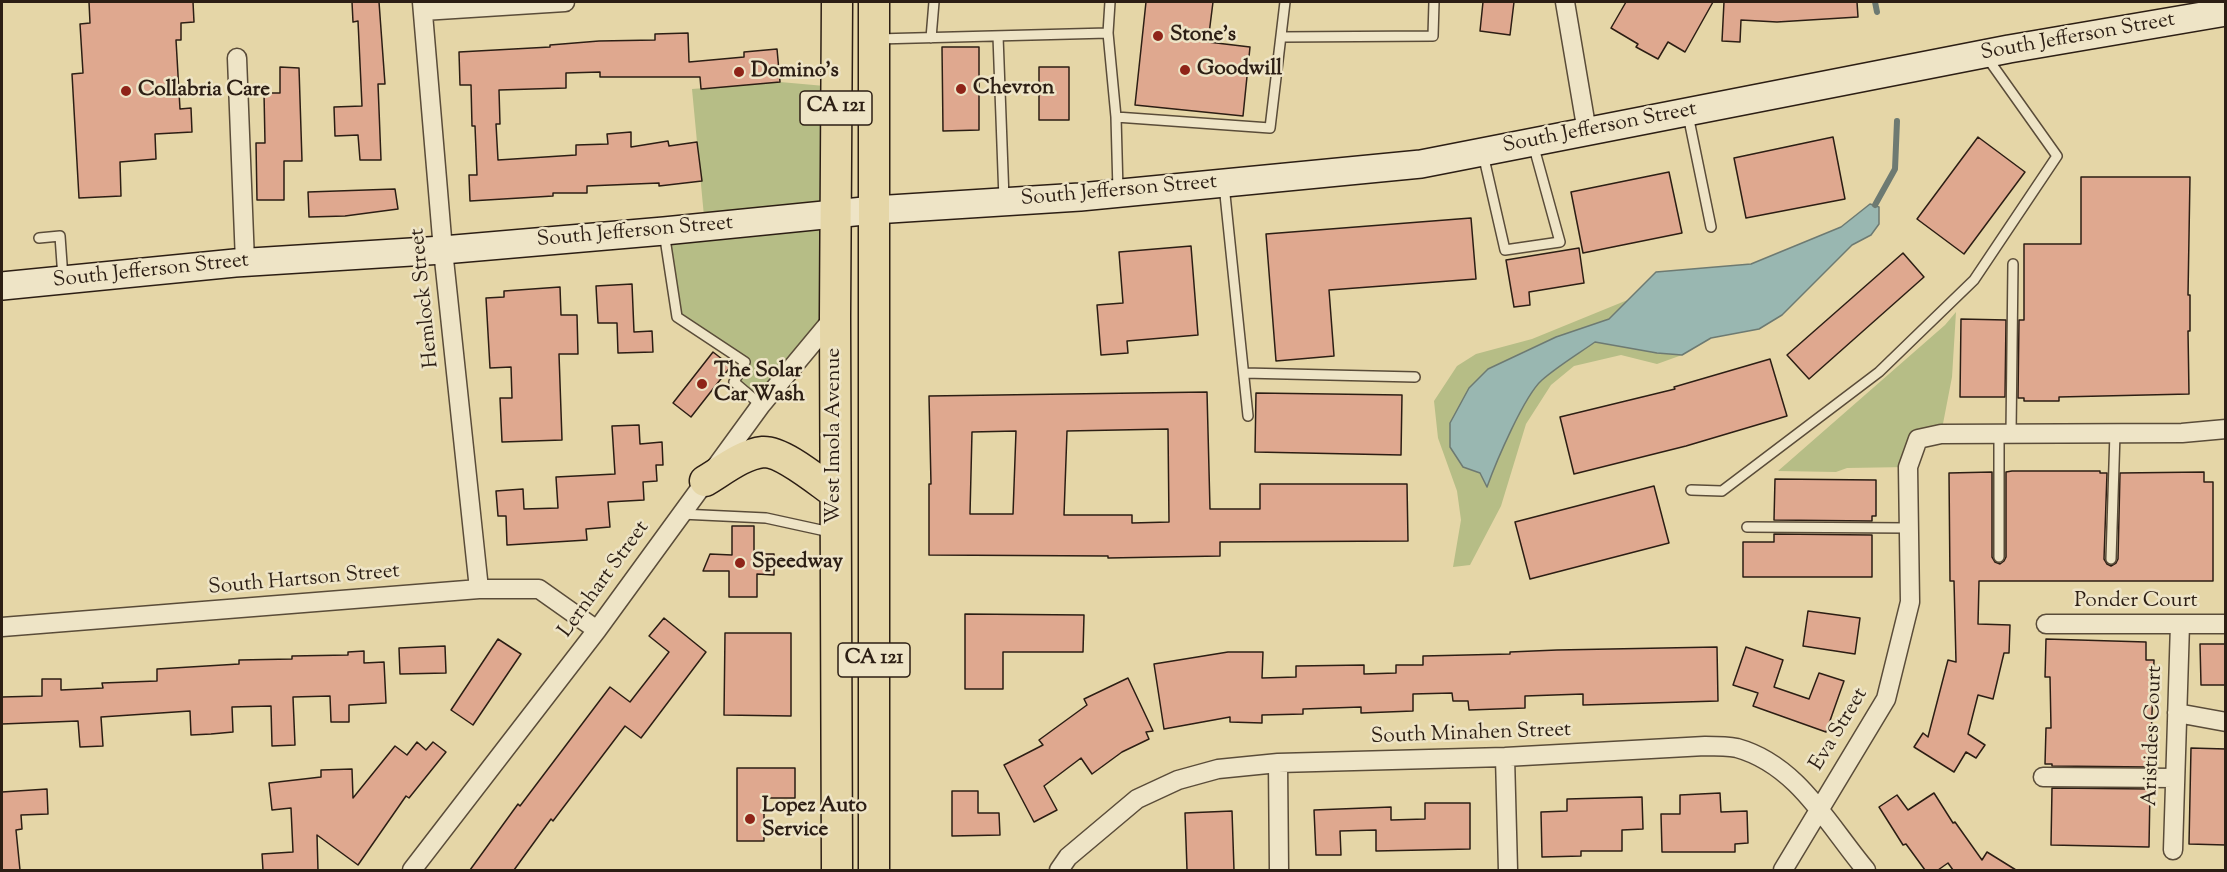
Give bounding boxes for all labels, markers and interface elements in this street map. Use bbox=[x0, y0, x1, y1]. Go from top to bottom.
street label: South Jefferson Street bbox=[1979, 9, 2177, 67]
place label: Stone's bbox=[1170, 23, 1236, 49]
marker: Stone's bbox=[1151, 29, 1165, 43]
place label: Goodwill bbox=[1197, 57, 1282, 83]
place label: Domino's bbox=[751, 59, 839, 85]
marker: Goodwill bbox=[1178, 63, 1192, 77]
marker: Domino's bbox=[732, 65, 746, 79]
place label: Chevron bbox=[973, 76, 1054, 102]
place label: Collabria Care bbox=[138, 78, 270, 104]
marker: Chevron bbox=[954, 82, 968, 96]
marker: Collabria Care bbox=[119, 84, 133, 98]
road number: CA 121 bbox=[800, 91, 872, 125]
street label: South Jefferson Street bbox=[1501, 98, 1699, 160]
street label: South Jefferson Street bbox=[1020, 171, 1218, 213]
street label: South Jefferson Street bbox=[536, 212, 734, 254]
street label: Hemlock Street bbox=[406, 227, 446, 369]
street label: South Jefferson Street bbox=[52, 249, 250, 295]
street label: West Imola Avenue bbox=[822, 348, 848, 524]
place label: The Solar Car Wash bbox=[714, 359, 805, 409]
marker: The Solar Car Wash bbox=[695, 377, 709, 391]
street label: Lernhart Street bbox=[554, 517, 656, 643]
place label: Speedway bbox=[752, 550, 843, 576]
marker: Speedway bbox=[733, 556, 747, 570]
street label: South Hartson Street bbox=[207, 560, 401, 602]
street label: Ponder Court bbox=[2074, 589, 2198, 615]
road number: CA 121 bbox=[838, 643, 910, 677]
street label: Aristides Court bbox=[2139, 665, 2169, 807]
street label: Eva Street bbox=[1805, 684, 1875, 776]
street label: South Minahen Street bbox=[1370, 719, 1572, 751]
place label: Lopez Auto Service bbox=[762, 794, 867, 844]
marker: Lopez Auto Service bbox=[743, 812, 757, 826]

